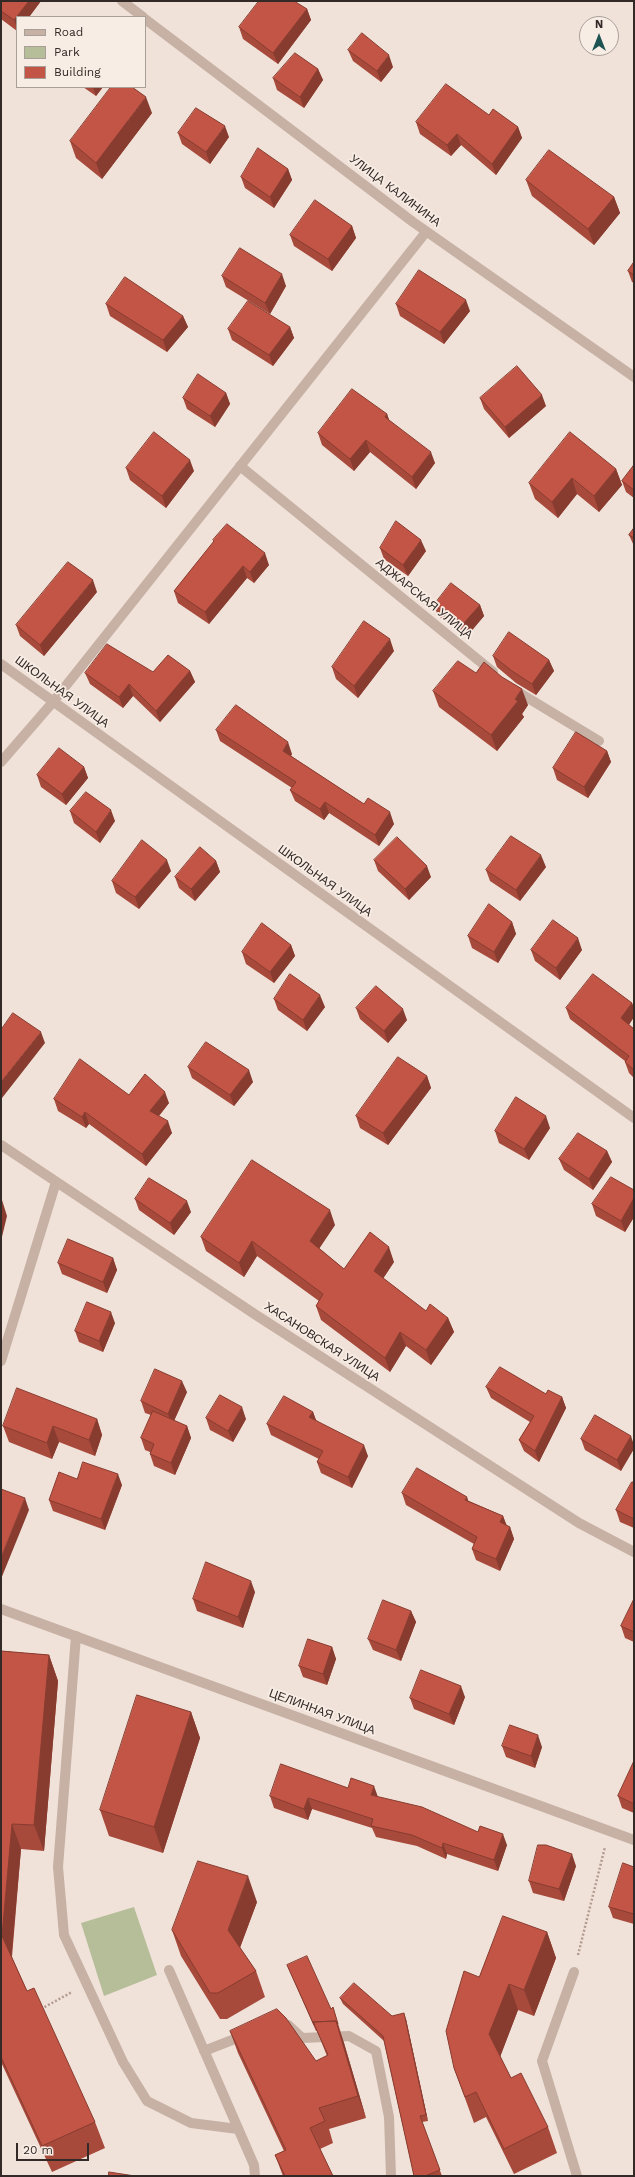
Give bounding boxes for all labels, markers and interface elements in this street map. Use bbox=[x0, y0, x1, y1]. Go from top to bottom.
legend bbox=[16, 16, 146, 88]
north arrow bbox=[579, 16, 619, 56]
text: N bbox=[595, 18, 603, 31]
text: Road bbox=[54, 25, 83, 39]
text: Park bbox=[54, 45, 80, 59]
text: Building bbox=[54, 65, 101, 79]
street label: УЛИЦА КАЛИНИНА bbox=[347, 152, 443, 230]
street label: АДЖАРСКАЯ УЛИЦА bbox=[373, 555, 475, 643]
street label: ШКОЛЬНАЯ УЛИЦА bbox=[12, 653, 112, 731]
street label: ШКОЛЬНАЯ УЛИЦА bbox=[275, 842, 375, 920]
street label: ХАСАНОВСКАЯ УЛИЦА bbox=[262, 1299, 382, 1385]
street label: ЦЕЛИННАЯ УЛИЦА bbox=[267, 1686, 377, 1738]
scale bar bbox=[18, 2135, 91, 2161]
text: 20 m bbox=[23, 2143, 53, 2157]

